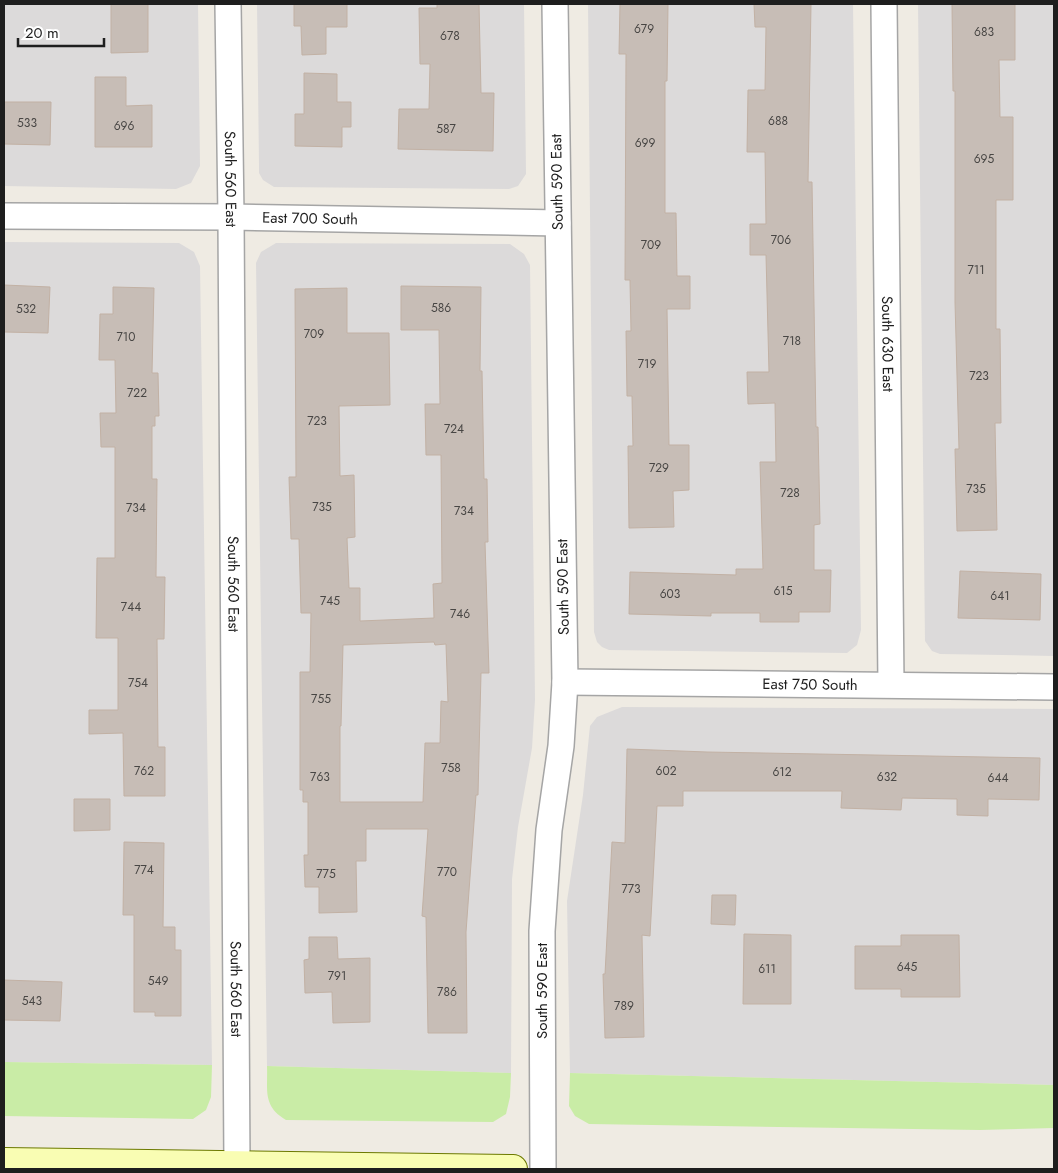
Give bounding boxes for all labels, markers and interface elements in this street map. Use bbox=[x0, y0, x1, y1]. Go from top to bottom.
scale bar bbox=[18, 15, 104, 47]
house number: 679 bbox=[634, 20, 654, 38]
text: 20 m bbox=[25, 22, 59, 44]
house number: 683 bbox=[974, 23, 994, 41]
house number: 678 bbox=[440, 27, 460, 45]
house number: 688 bbox=[768, 112, 788, 130]
house number: 533 bbox=[17, 114, 37, 132]
house number: 696 bbox=[114, 117, 134, 135]
house number: 587 bbox=[436, 120, 456, 138]
street label: South 560 East bbox=[219, 131, 242, 228]
street label: South 590 East bbox=[545, 133, 569, 230]
house number: 699 bbox=[635, 134, 655, 152]
house number: 695 bbox=[974, 150, 995, 168]
street label: East 700 South bbox=[262, 207, 358, 230]
house number: 706 bbox=[771, 231, 791, 249]
house number: 709 bbox=[641, 236, 661, 254]
house number: 711 bbox=[967, 261, 985, 279]
street label: South 630 East bbox=[876, 296, 899, 392]
house number: 586 bbox=[431, 299, 451, 317]
house number: 532 bbox=[16, 300, 36, 318]
house number: 709 bbox=[304, 325, 324, 343]
house number: 710 bbox=[117, 328, 135, 346]
house number: 718 bbox=[783, 332, 801, 350]
house number: 719 bbox=[638, 355, 656, 373]
house number: 723 bbox=[969, 367, 989, 385]
house number: 722 bbox=[127, 384, 147, 402]
house number: 723 bbox=[307, 412, 327, 430]
house number: 724 bbox=[444, 420, 464, 438]
house number: 729 bbox=[649, 459, 669, 477]
house number: 735 bbox=[966, 480, 986, 498]
house number: 728 bbox=[780, 484, 800, 502]
house number: 735 bbox=[312, 498, 332, 516]
house number: 734 bbox=[126, 499, 146, 517]
house number: 734 bbox=[454, 502, 474, 520]
street label: South 560 East bbox=[222, 536, 245, 632]
street label: South 590 East bbox=[551, 538, 575, 635]
house number: 615 bbox=[773, 582, 793, 600]
house number: 603 bbox=[660, 585, 681, 603]
house number: 641 bbox=[990, 587, 1010, 605]
house number: 745 bbox=[320, 592, 340, 610]
house number: 744 bbox=[121, 598, 141, 616]
house number: 746 bbox=[450, 605, 470, 623]
street label: East 750 South bbox=[762, 673, 858, 696]
house number: 754 bbox=[128, 674, 148, 692]
house number: 755 bbox=[311, 690, 331, 708]
house number: 758 bbox=[441, 759, 461, 777]
house number: 762 bbox=[134, 762, 154, 780]
house number: 602 bbox=[656, 762, 677, 780]
house number: 612 bbox=[772, 763, 792, 781]
house number: 763 bbox=[310, 768, 330, 786]
house number: 632 bbox=[877, 768, 897, 786]
house number: 644 bbox=[988, 769, 1008, 787]
house number: 774 bbox=[134, 861, 154, 879]
house number: 770 bbox=[437, 863, 457, 881]
house number: 775 bbox=[316, 865, 336, 883]
house number: 773 bbox=[621, 880, 641, 898]
street label: South 560 East bbox=[225, 941, 247, 1037]
street label: South 590 East bbox=[531, 943, 553, 1039]
house number: 645 bbox=[897, 958, 918, 976]
house number: 611 bbox=[758, 960, 776, 978]
house number: 791 bbox=[328, 967, 346, 985]
house number: 549 bbox=[148, 972, 168, 990]
house number: 786 bbox=[437, 983, 457, 1001]
house number: 543 bbox=[22, 992, 43, 1010]
house number: 789 bbox=[614, 997, 634, 1015]

